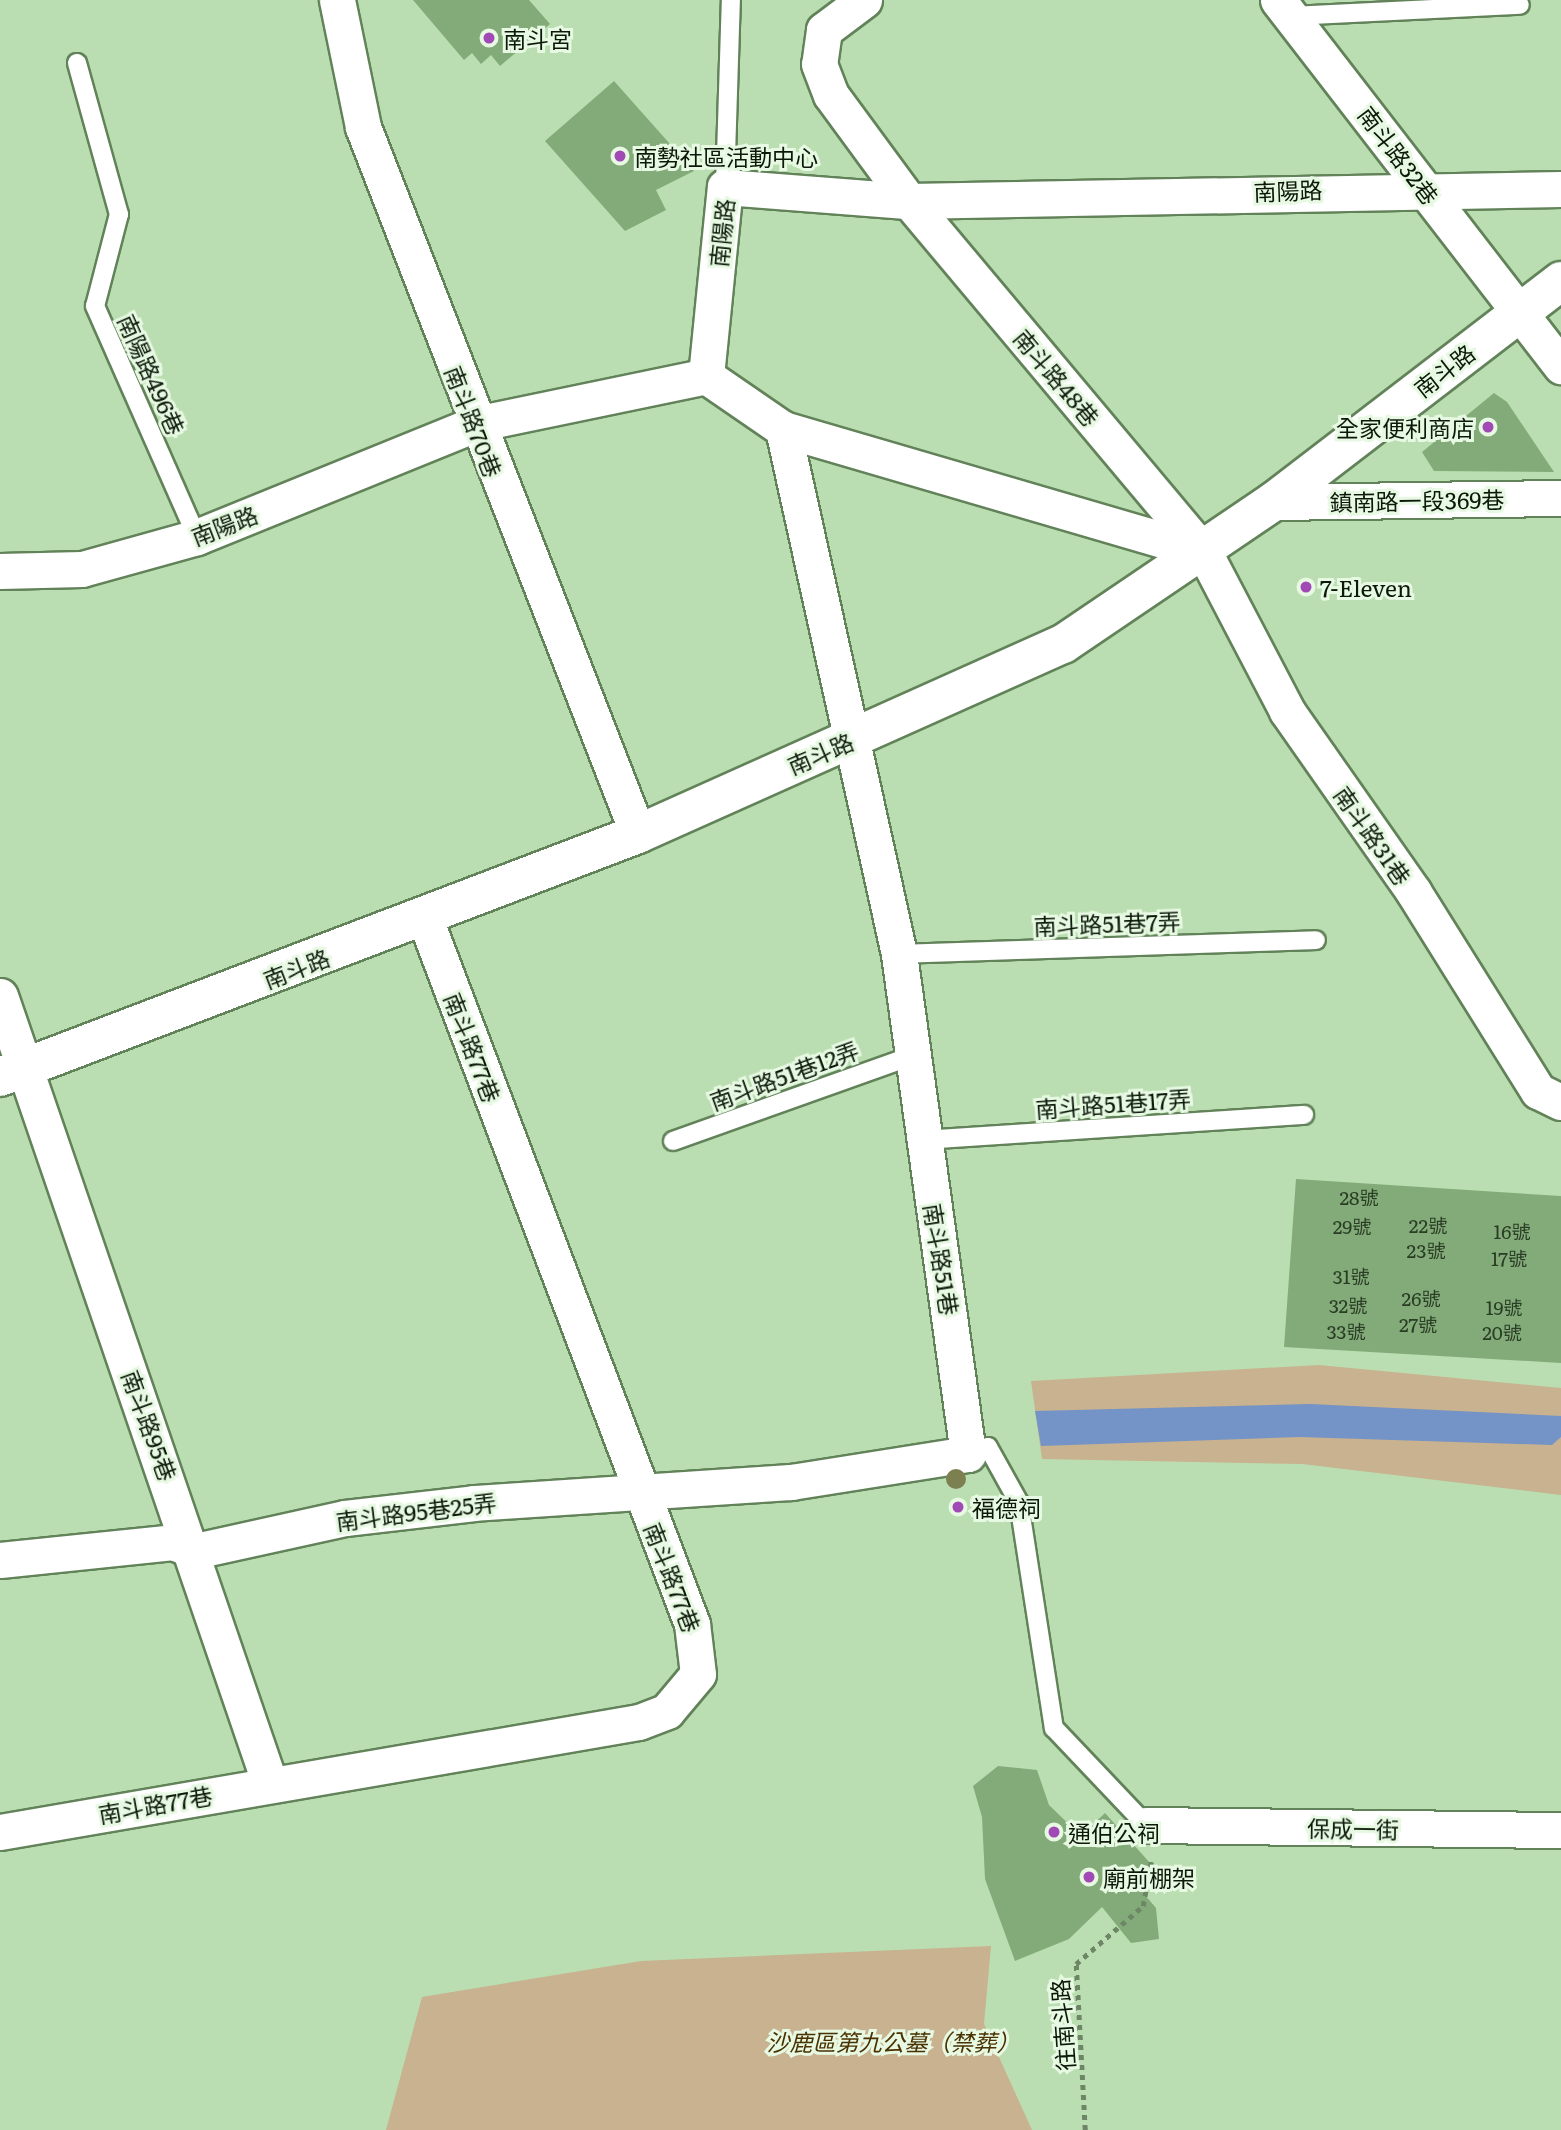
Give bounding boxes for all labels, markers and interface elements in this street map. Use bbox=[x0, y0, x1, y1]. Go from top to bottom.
place label: 南斗宮 bbox=[503, 24, 572, 52]
marker: 南斗宮 bbox=[481, 30, 497, 46]
street label: 南斗路32巷 bbox=[1353, 101, 1445, 209]
place label: 南勢社區活動中心 bbox=[634, 142, 818, 170]
marker: 南勢社區活動中心 bbox=[612, 148, 628, 164]
street label: 南陽路 bbox=[1253, 175, 1323, 205]
street label: 南陽路 bbox=[704, 197, 738, 269]
street label: 南陽路496巷 bbox=[113, 309, 191, 439]
street label: 南斗路48巷 bbox=[1009, 323, 1105, 431]
street label: 南斗路 bbox=[1408, 338, 1480, 402]
street label: 南斗路70巷 bbox=[440, 361, 508, 481]
place label: 全家便利商店 bbox=[1336, 413, 1474, 441]
marker: 全家便利商店 bbox=[1480, 419, 1496, 435]
street label: 鎮南路一段369巷 bbox=[1329, 485, 1505, 515]
street label: 南陽路 bbox=[187, 500, 261, 550]
place label: 7-Eleven bbox=[1320, 573, 1412, 601]
marker: 7-Eleven bbox=[1298, 579, 1314, 595]
street label: 南斗路 bbox=[783, 727, 857, 779]
street label: 南斗路31巷 bbox=[1329, 780, 1417, 890]
street label: 南斗路51巷7弄 bbox=[1033, 907, 1181, 939]
street label: 南斗路 bbox=[259, 943, 333, 993]
street label: 南斗路77巷 bbox=[439, 988, 507, 1106]
street label: 南斗路51巷12弄 bbox=[705, 1035, 863, 1115]
street label: 南斗路51巷17弄 bbox=[1034, 1084, 1192, 1122]
house number: 28號 bbox=[1339, 1187, 1379, 1209]
street label: 南斗路51巷 bbox=[920, 1201, 964, 1317]
house number: 22號 bbox=[1409, 1215, 1447, 1237]
house number: 29號 bbox=[1333, 1216, 1371, 1238]
house number: 16號 bbox=[1494, 1221, 1530, 1243]
house number: 23號 bbox=[1407, 1240, 1445, 1262]
house number: 17號 bbox=[1491, 1248, 1527, 1270]
house number: 31號 bbox=[1332, 1266, 1370, 1288]
house number: 26號 bbox=[1402, 1288, 1440, 1310]
house number: 32號 bbox=[1329, 1295, 1367, 1317]
house number: 19號 bbox=[1486, 1297, 1522, 1319]
house number: 27號 bbox=[1399, 1314, 1437, 1336]
house number: 33號 bbox=[1326, 1321, 1366, 1343]
house number: 20號 bbox=[1482, 1322, 1522, 1344]
street label: 南斗路95巷 bbox=[117, 1366, 183, 1484]
street label: 南斗路95巷25弄 bbox=[334, 1487, 498, 1535]
place label: 福德祠 bbox=[972, 1493, 1041, 1521]
marker: 福德祠 bbox=[950, 1499, 966, 1515]
street label: 南斗路77巷 bbox=[639, 1518, 707, 1636]
street label: 南斗路77巷 bbox=[96, 1780, 214, 1828]
street label: 保成一街 bbox=[1307, 1813, 1399, 1843]
place label: 通伯公祠 bbox=[1068, 1818, 1160, 1846]
marker: 通伯公祠 bbox=[1046, 1824, 1062, 1840]
place label: 廟前棚架 bbox=[1103, 1863, 1195, 1891]
marker: 廟前棚架 bbox=[1081, 1869, 1097, 1885]
street label: 往南斗路 bbox=[1045, 1978, 1079, 2072]
park label: 沙鹿區第九公墓（禁葬） bbox=[767, 2027, 1019, 2055]

